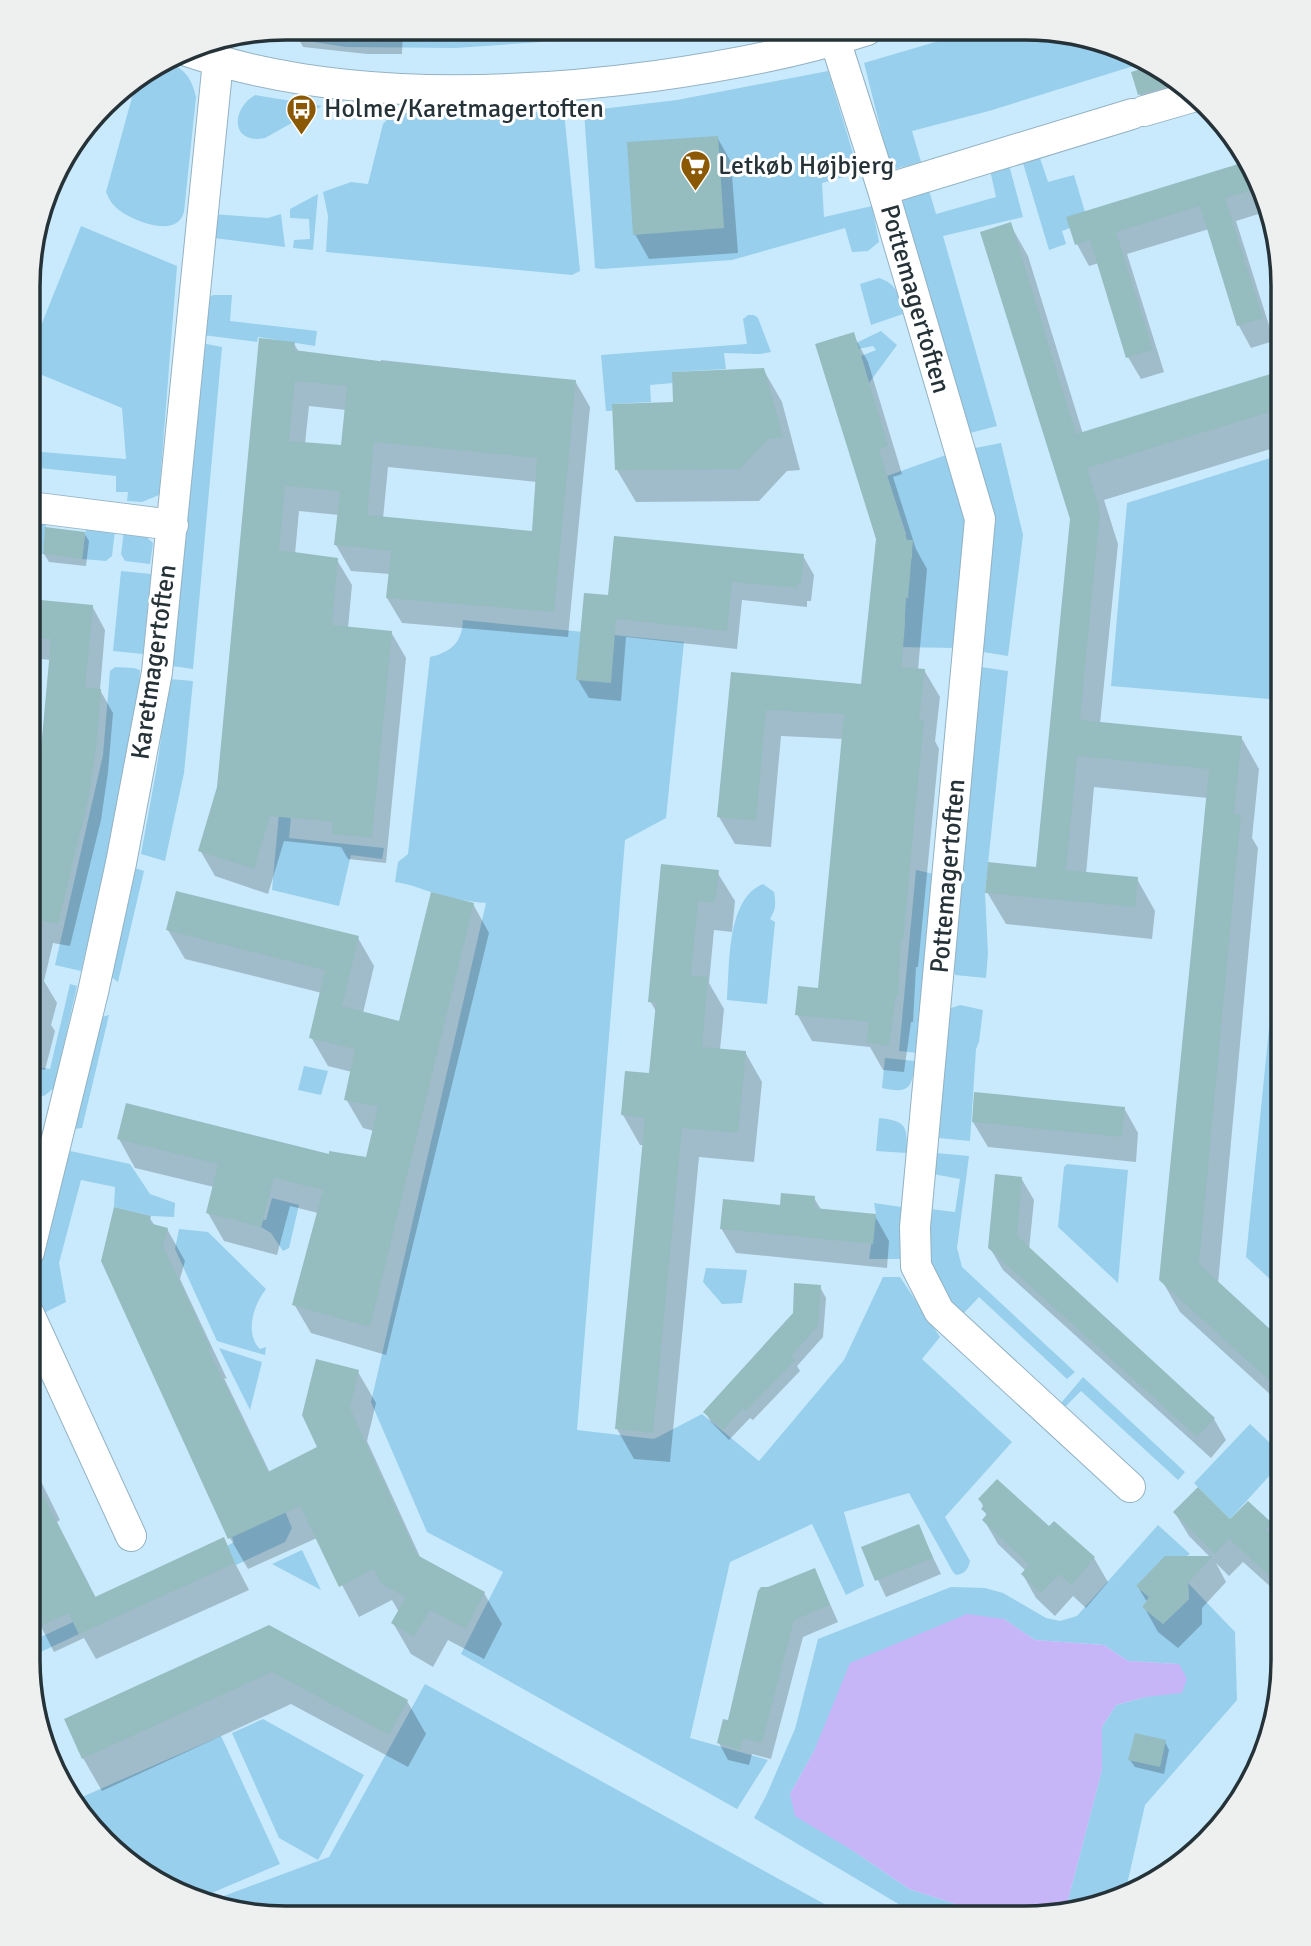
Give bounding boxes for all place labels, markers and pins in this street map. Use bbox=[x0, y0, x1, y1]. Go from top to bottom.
bus stop icon: Holme/Karetmagertoften bbox=[284, 92, 318, 136]
place label: Holme/Karetmagertoften bbox=[324, 93, 604, 125]
supermarket icon: Letkøb Højbjerg bbox=[678, 149, 712, 193]
place label: Letkøb Højbjerg bbox=[718, 150, 894, 182]

